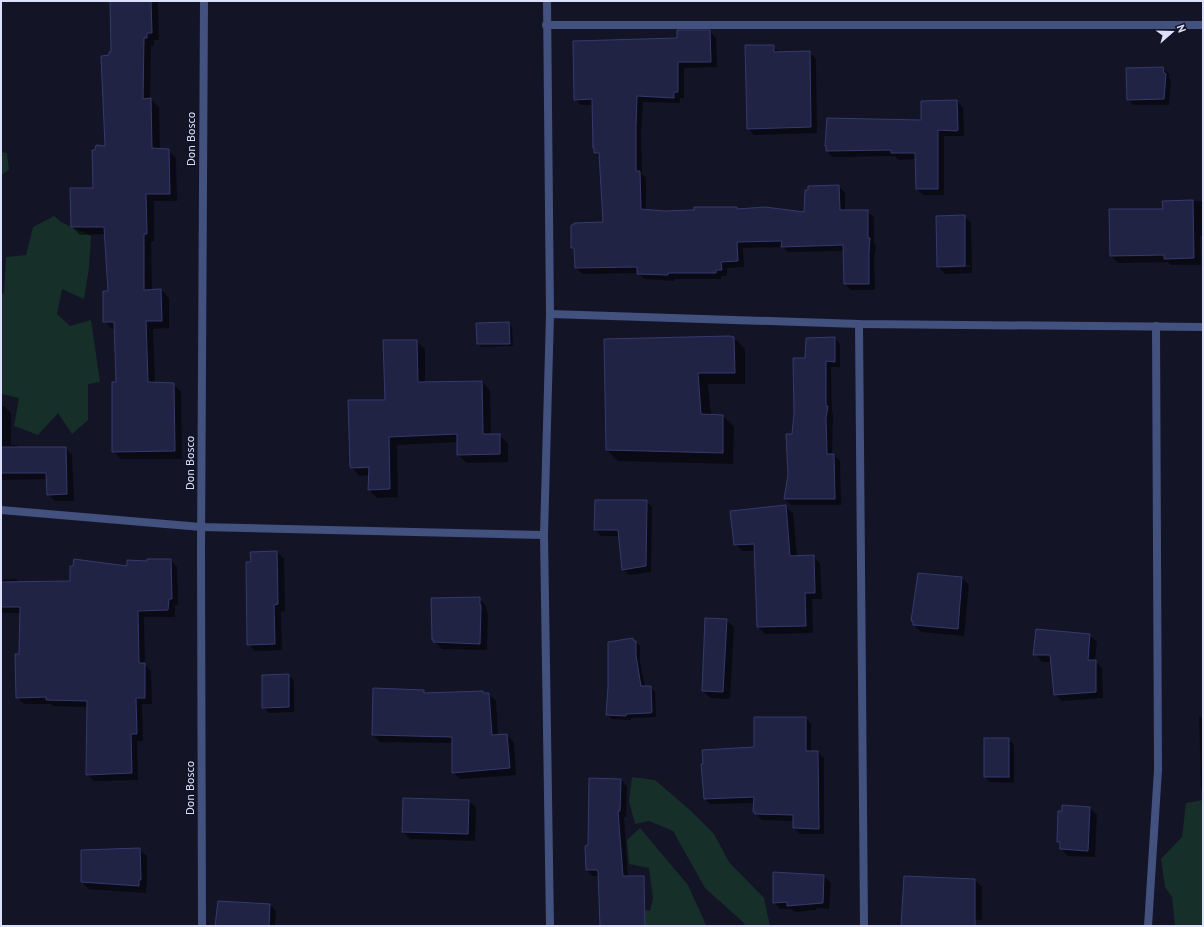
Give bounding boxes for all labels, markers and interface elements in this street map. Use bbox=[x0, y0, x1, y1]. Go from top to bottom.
north arrow bbox=[1152, 12, 1192, 52]
text: N bbox=[1174, 23, 1189, 34]
street label: Don Bosco bbox=[183, 112, 198, 166]
street label: Don Bosco bbox=[182, 436, 197, 490]
street label: Don Bosco bbox=[182, 761, 197, 815]

